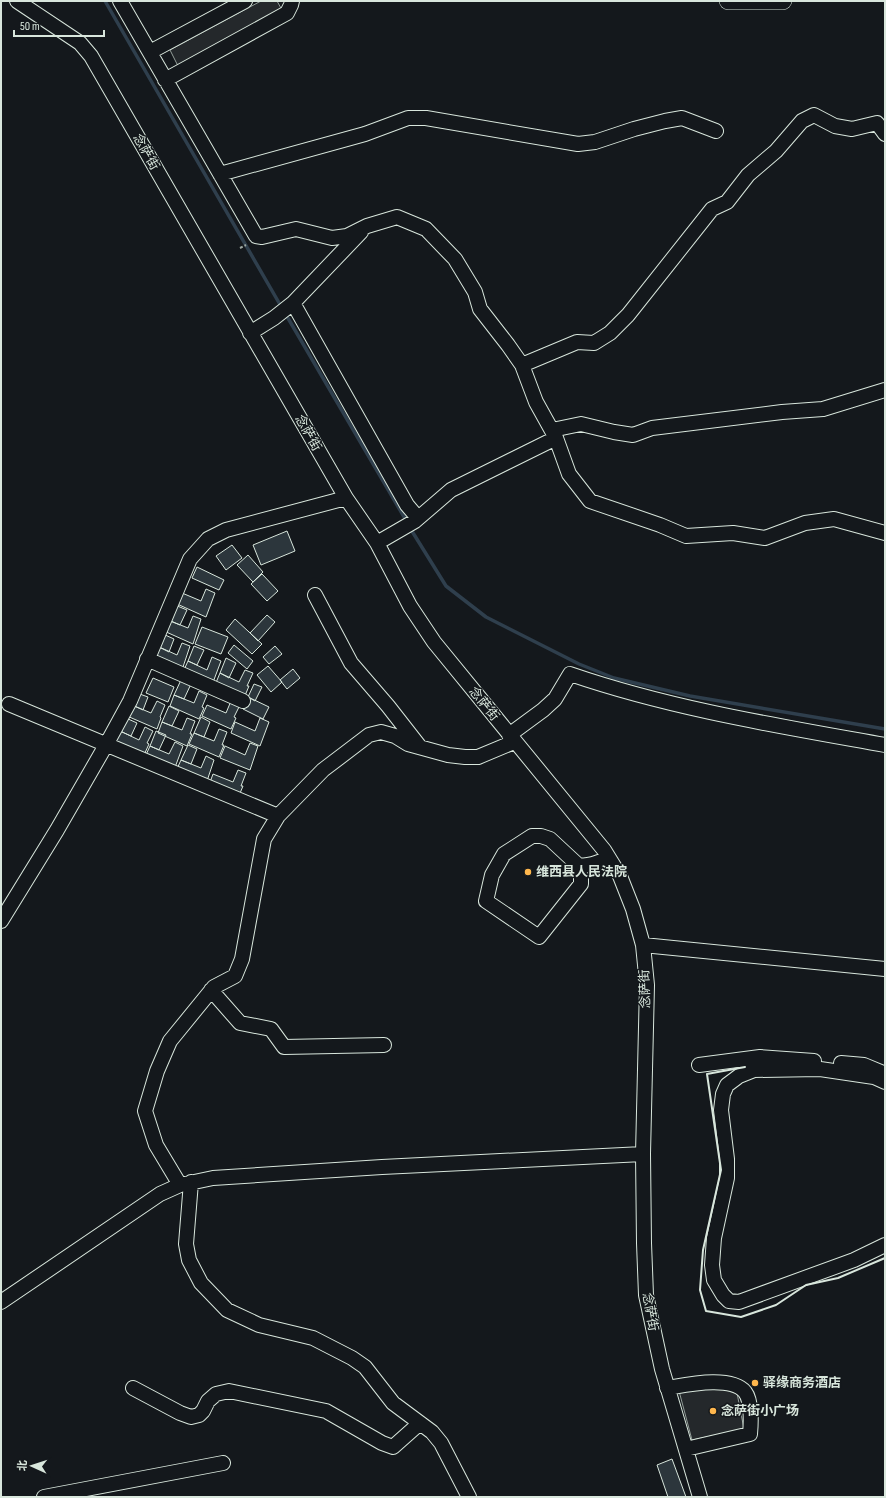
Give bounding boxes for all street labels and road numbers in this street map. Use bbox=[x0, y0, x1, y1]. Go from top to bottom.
street label: 念萨街 bbox=[129, 131, 163, 173]
street label: 念萨街 bbox=[291, 412, 325, 454]
street label: 念萨街 bbox=[466, 684, 502, 724]
street label: 念萨街 bbox=[636, 969, 654, 1009]
street label: 念萨街 bbox=[639, 1291, 661, 1333]

